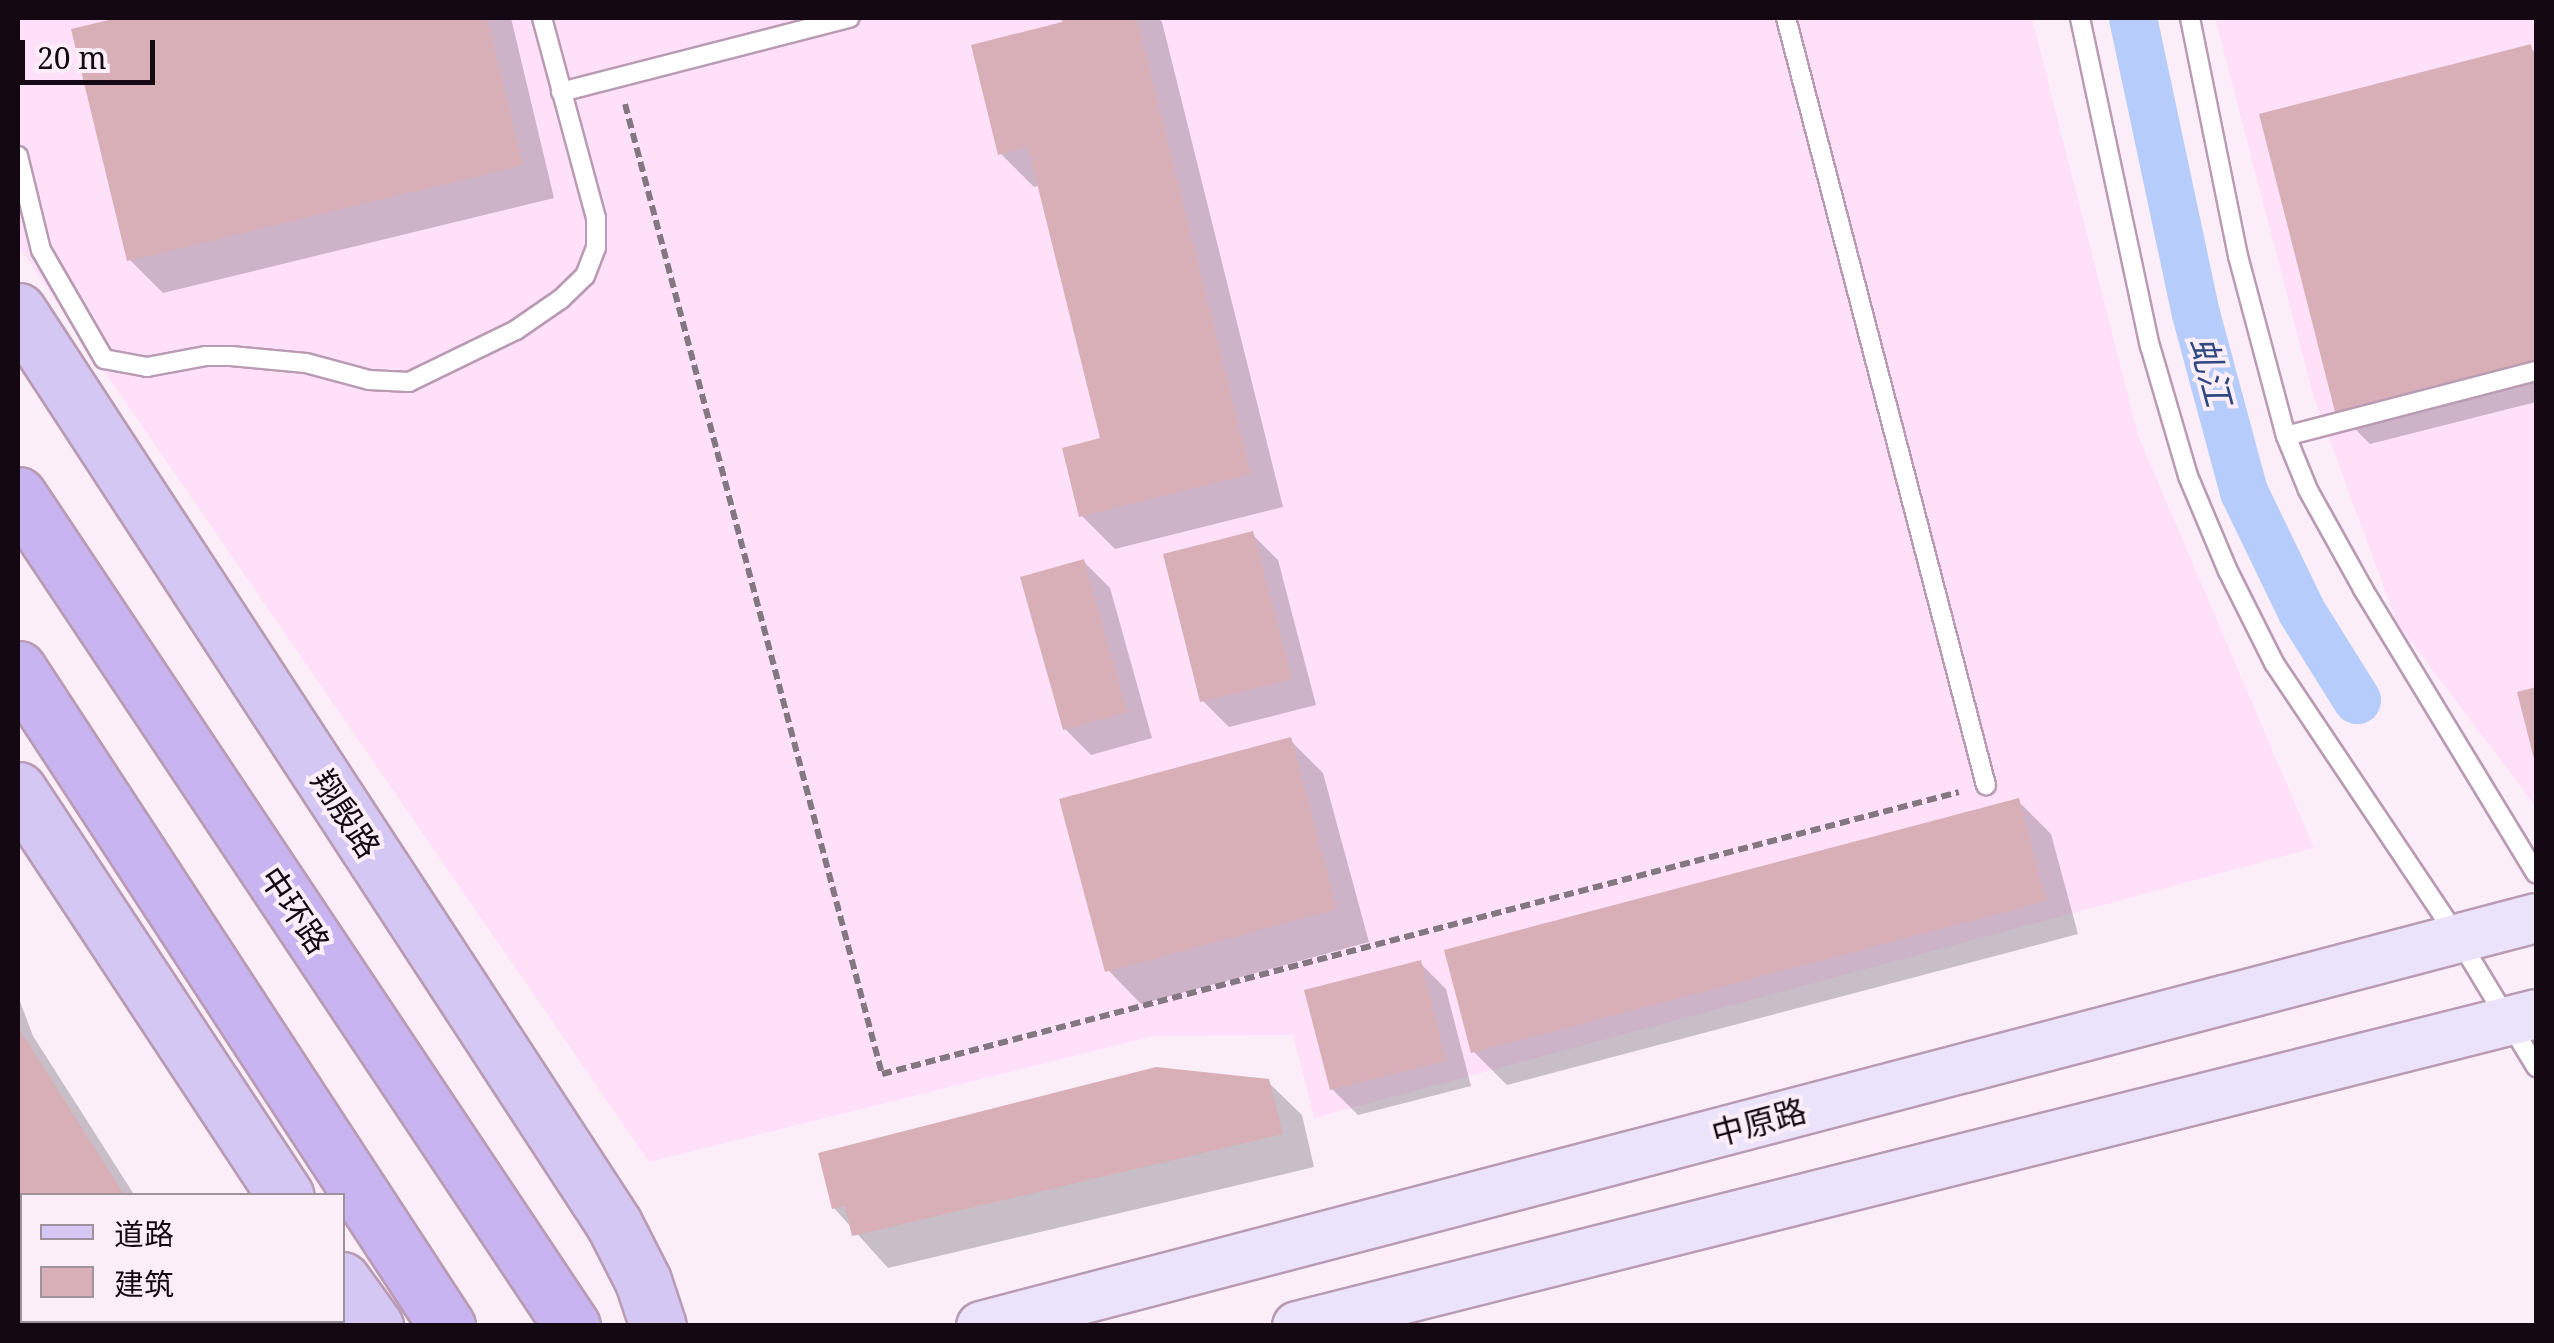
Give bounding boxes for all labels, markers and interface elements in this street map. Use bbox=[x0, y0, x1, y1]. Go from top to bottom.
scale bar bbox=[25, 20, 160, 82]
text: 20 m bbox=[37, 37, 107, 78]
water label: 虬江 bbox=[2182, 332, 2240, 410]
street label: 翔殷路 bbox=[304, 763, 388, 865]
street label: 中环路 bbox=[252, 859, 338, 961]
street label: 中原路 bbox=[1708, 1091, 1810, 1153]
legend bbox=[20, 1193, 345, 1323]
text: 道路 bbox=[114, 1213, 174, 1254]
text: 建筑 bbox=[114, 1263, 174, 1304]

